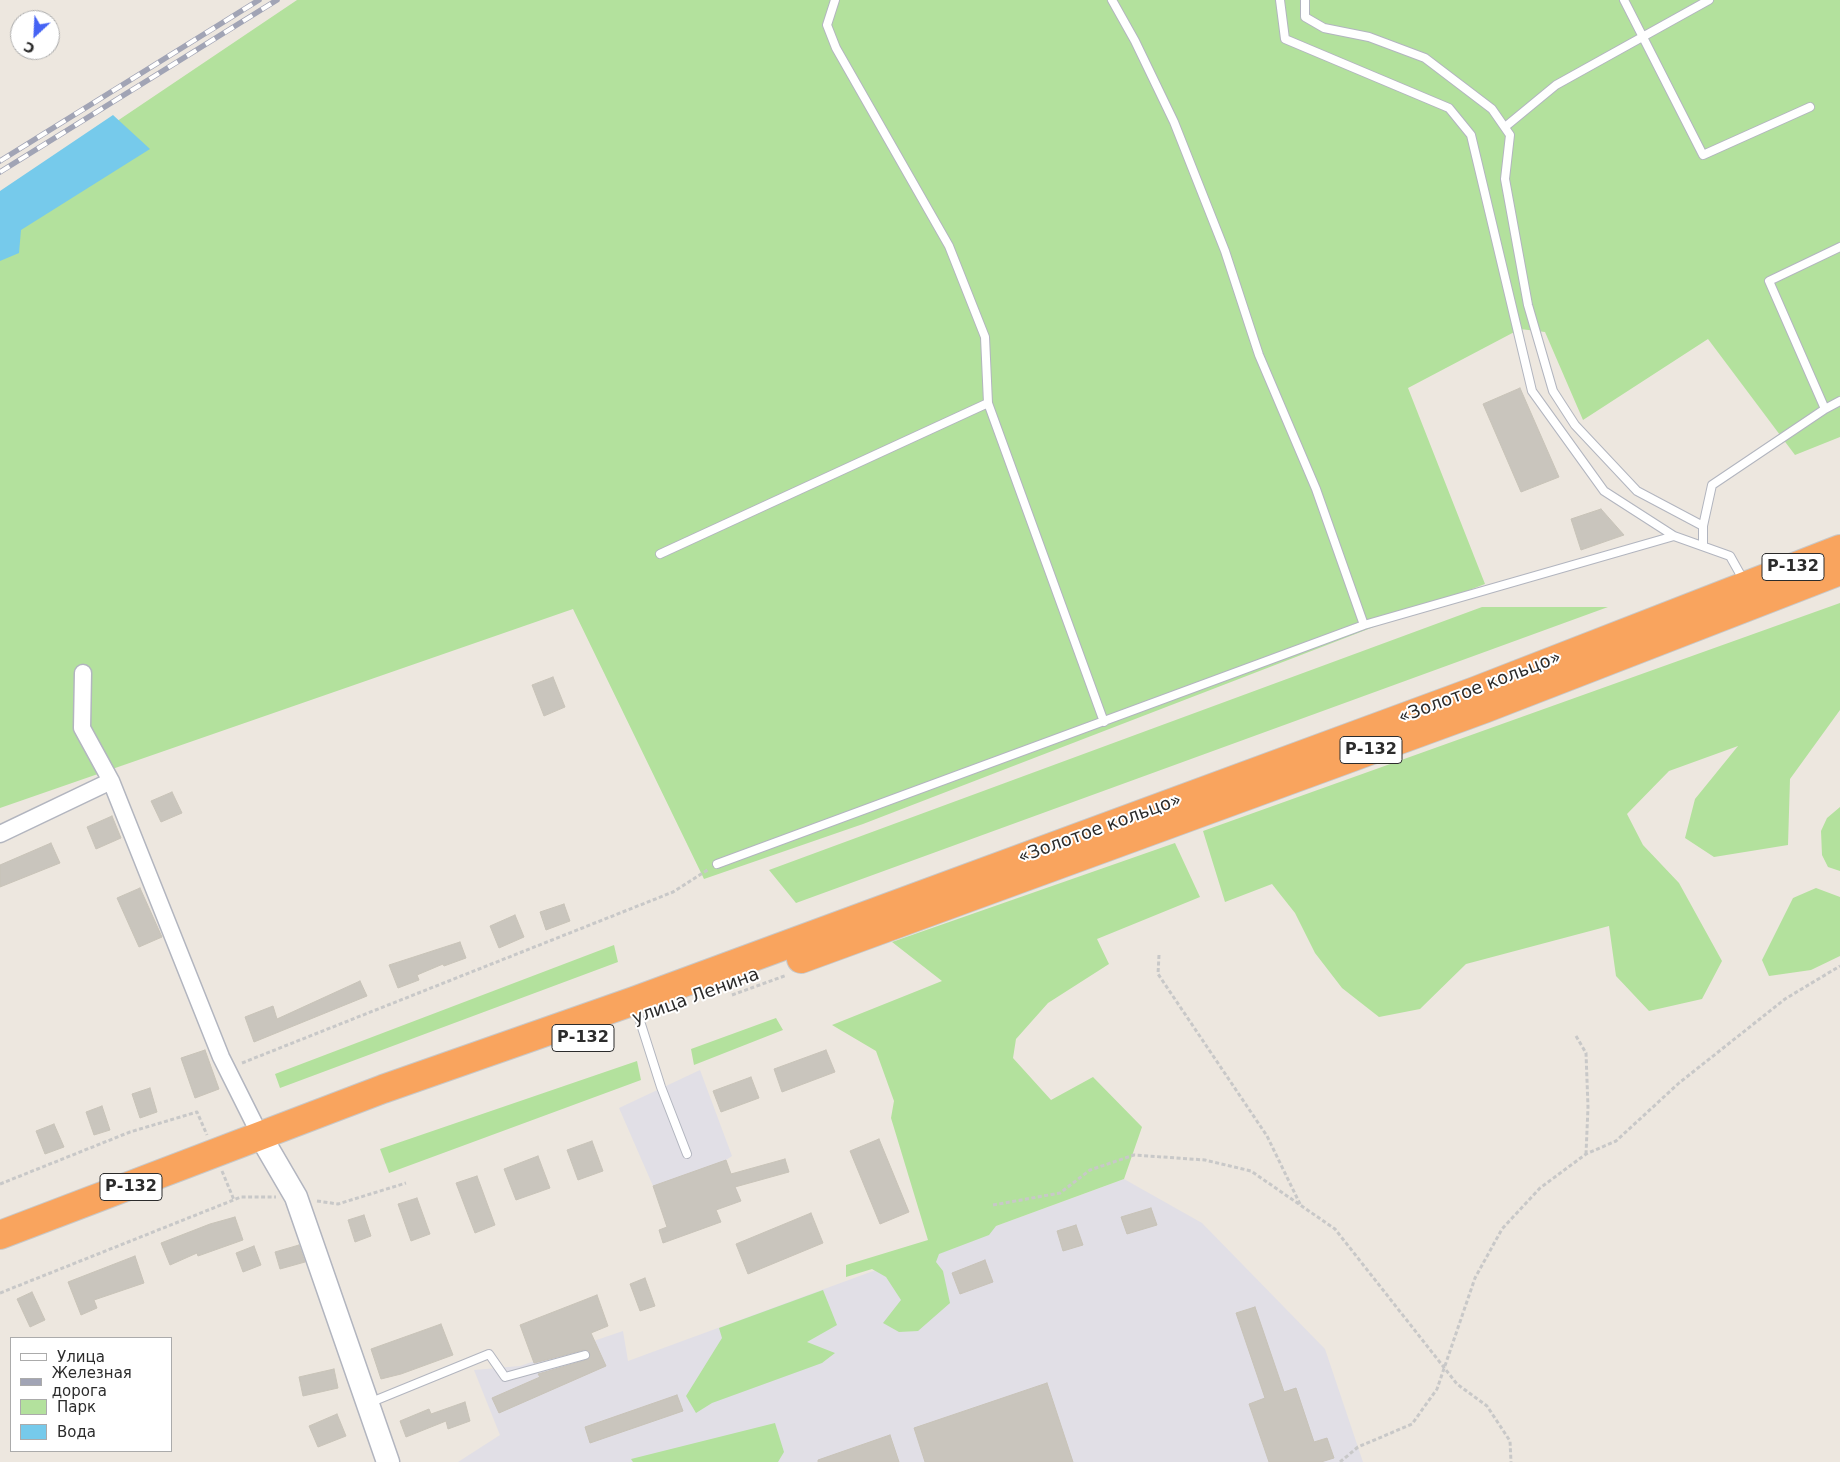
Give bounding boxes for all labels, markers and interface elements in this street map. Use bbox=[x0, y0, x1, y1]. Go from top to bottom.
north arrow bbox=[10, 10, 60, 60]
text: С bbox=[21, 38, 37, 57]
road number: Р-132 bbox=[1762, 554, 1824, 580]
street label: «Золотое кольцо» bbox=[1396, 647, 1564, 729]
road number: Р-132 bbox=[1340, 736, 1402, 764]
street label: «Золотое кольцо» bbox=[1015, 789, 1185, 869]
street label: улица Ленина bbox=[629, 964, 763, 1030]
road number: Р-132 bbox=[552, 1024, 614, 1052]
road number: Р-132 bbox=[100, 1174, 162, 1200]
legend bbox=[10, 1337, 172, 1452]
text: Улица bbox=[57, 1348, 105, 1366]
text: Железная дорога bbox=[52, 1364, 132, 1400]
text: Парк bbox=[57, 1398, 96, 1416]
text: Вода bbox=[57, 1423, 96, 1441]

